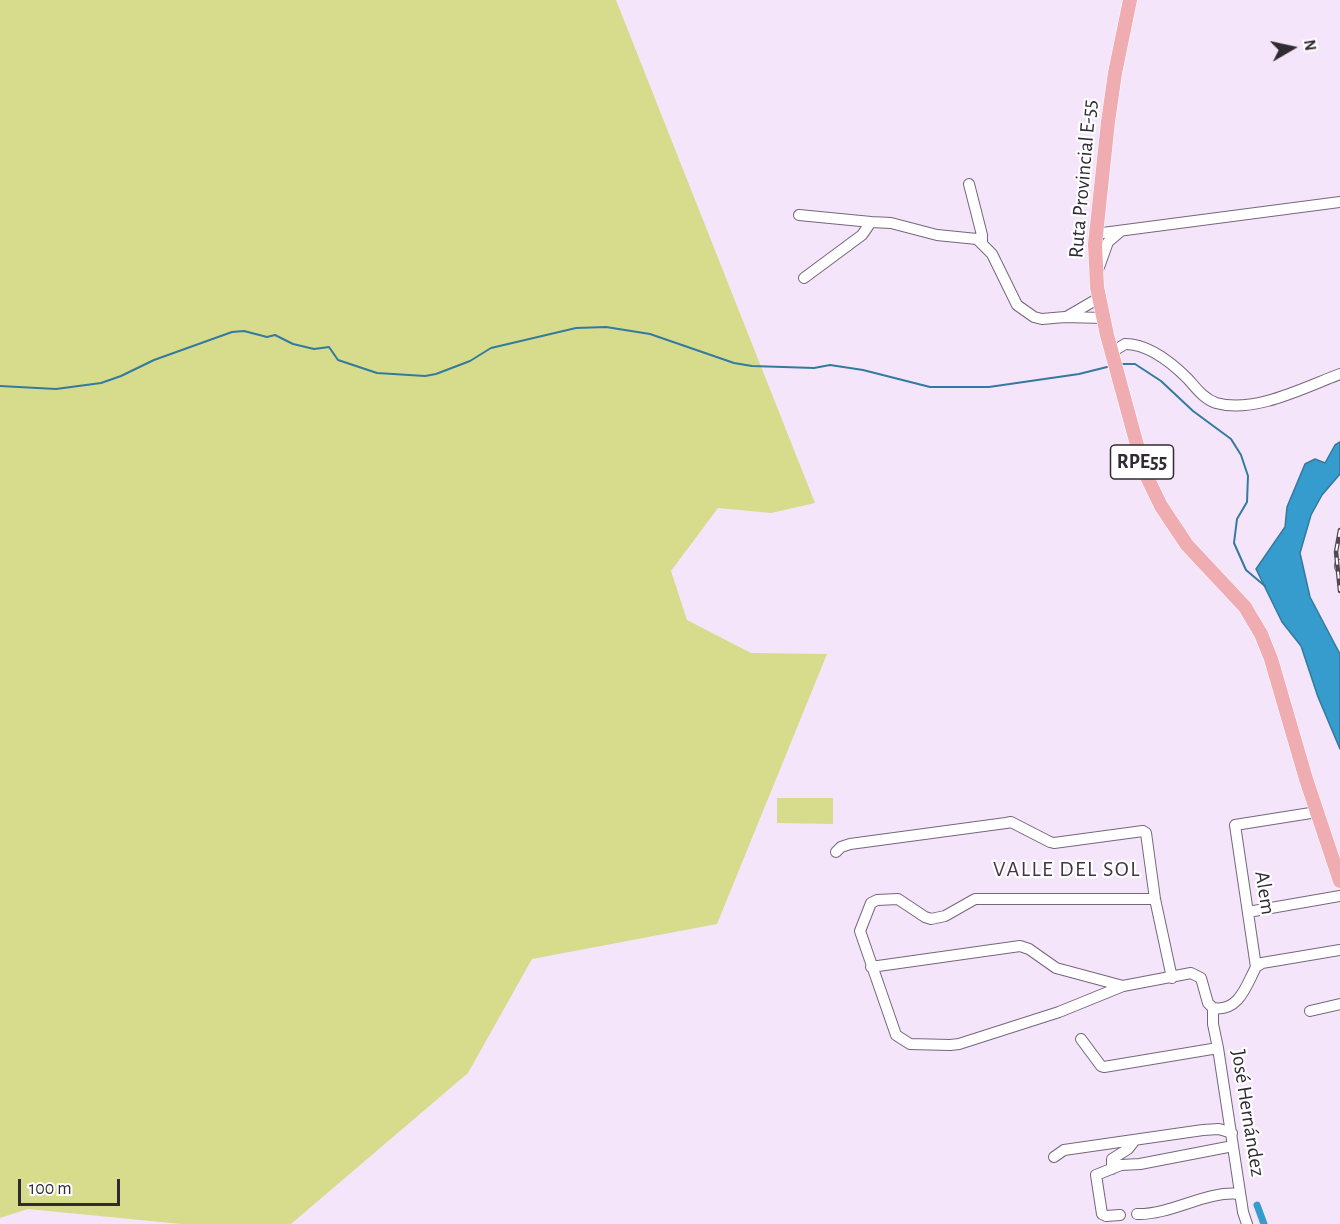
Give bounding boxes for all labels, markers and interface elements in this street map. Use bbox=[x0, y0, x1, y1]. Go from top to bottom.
north arrow bbox=[1262, 18, 1322, 78]
text: N bbox=[1301, 38, 1319, 52]
street label: Ruta Provincial E-55 bbox=[1064, 99, 1102, 259]
road number: RPE55 bbox=[1110, 445, 1174, 479]
district label: VALLE DEL SOL bbox=[993, 856, 1141, 882]
street label: Alem bbox=[1249, 869, 1281, 917]
street label: José Hernández bbox=[1226, 1048, 1270, 1178]
scale bar bbox=[21, 1167, 123, 1205]
text: 100 m bbox=[29, 1180, 72, 1198]

